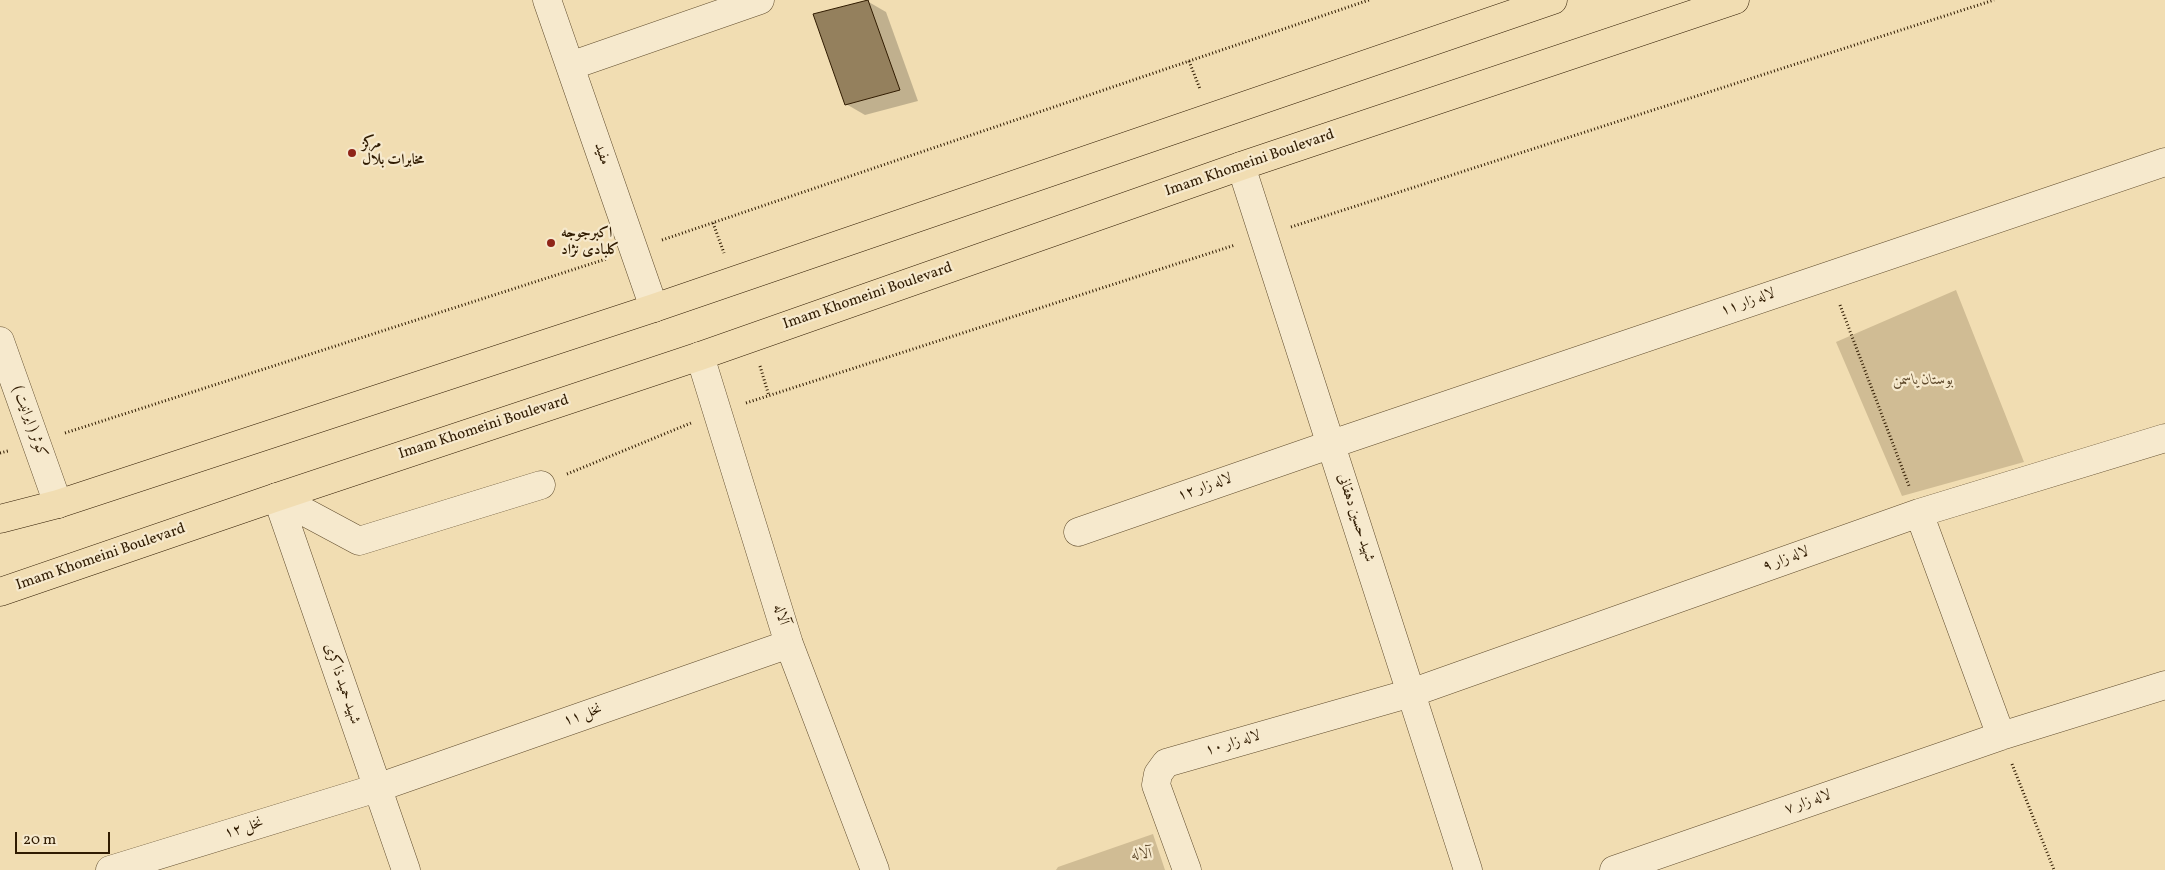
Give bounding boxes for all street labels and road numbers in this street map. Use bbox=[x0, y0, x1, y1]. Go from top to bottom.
street label: Imam Khomeini Boulevard bbox=[1163, 126, 1337, 202]
street label: مفید bbox=[589, 141, 613, 167]
street label: Imam Khomeini Boulevard bbox=[781, 259, 955, 335]
street label: لاله زار ۱۱ bbox=[1718, 285, 1778, 321]
street label: کوثر ( ایرانیت ) bbox=[8, 384, 50, 460]
street label: Imam Khomeini Boulevard bbox=[397, 392, 571, 464]
street label: لاله زار ۱۲ bbox=[1175, 470, 1235, 506]
street label: شهید حسین دهقانی bbox=[1332, 471, 1378, 565]
street label: Imam Khomeini Boulevard bbox=[14, 520, 188, 596]
street label: لاله زار ۹ bbox=[1760, 543, 1812, 577]
street label: آلاله bbox=[768, 602, 792, 628]
street label: شهید حمید ذاکری bbox=[319, 641, 363, 727]
street label: نخل ۱۱ bbox=[561, 701, 605, 731]
street label: لاله زار ۱۰ bbox=[1203, 728, 1263, 760]
street label: لاله زار ۷ bbox=[1782, 787, 1834, 819]
street label: نخل ۱۲ bbox=[222, 815, 266, 843]

